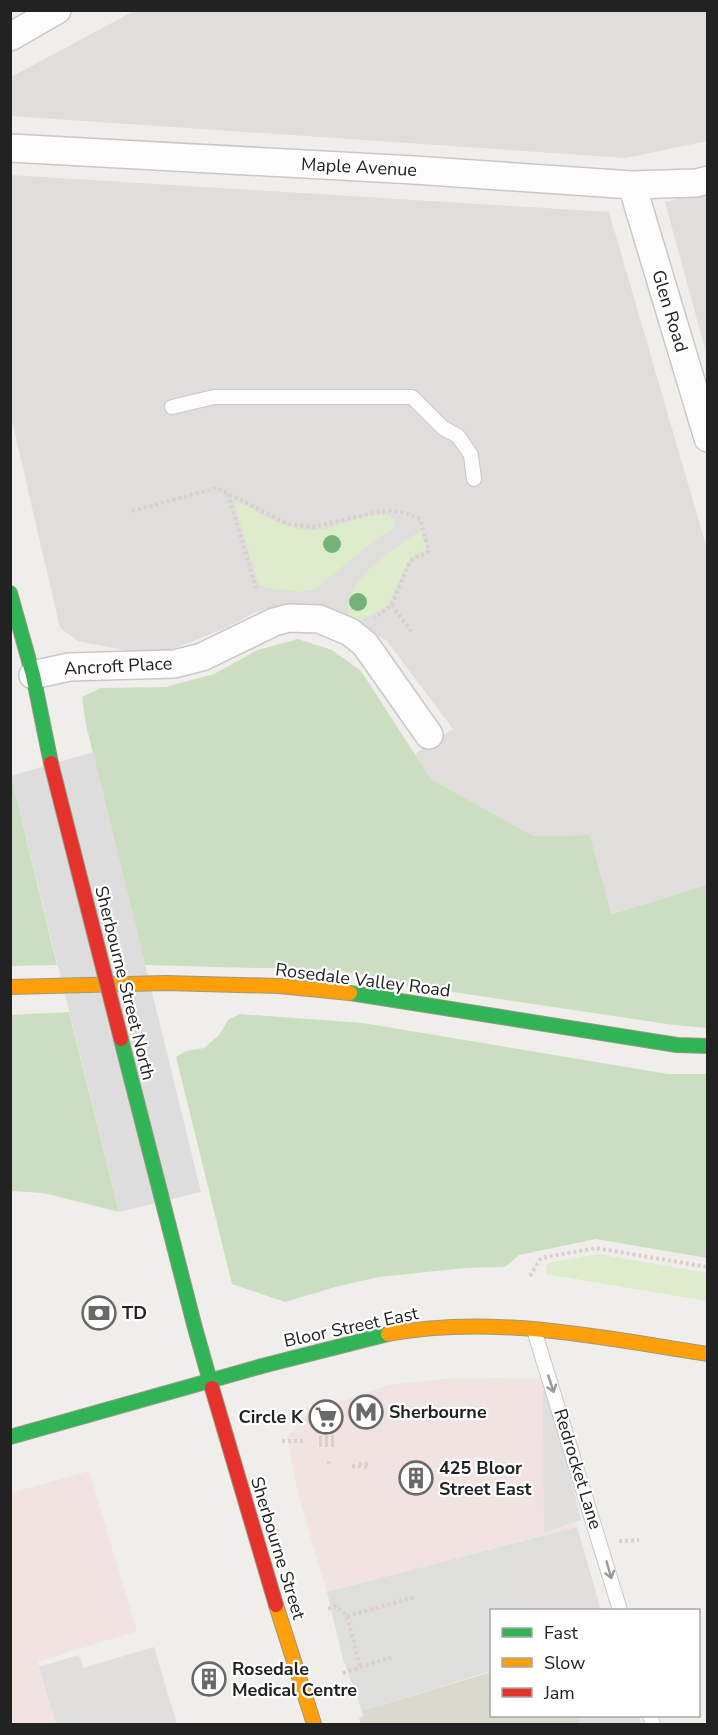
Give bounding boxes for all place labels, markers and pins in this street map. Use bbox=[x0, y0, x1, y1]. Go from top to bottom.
bank icon: TD bbox=[81, 1295, 117, 1331]
place label: TD bbox=[122, 1301, 147, 1325]
metro station icon: Sherbourne bbox=[348, 1394, 384, 1430]
supermarket icon: Circle K bbox=[308, 1399, 344, 1435]
place label: Sherbourne bbox=[389, 1400, 487, 1424]
place label: Circle K bbox=[239, 1405, 304, 1429]
place label: 425 Bloor Street East bbox=[439, 1456, 532, 1501]
building icon: 425 Bloor Street East bbox=[398, 1460, 434, 1496]
place label: Rosedale Medical Centre bbox=[232, 1657, 357, 1702]
building icon: Rosedale Medical Centre bbox=[191, 1661, 227, 1697]

